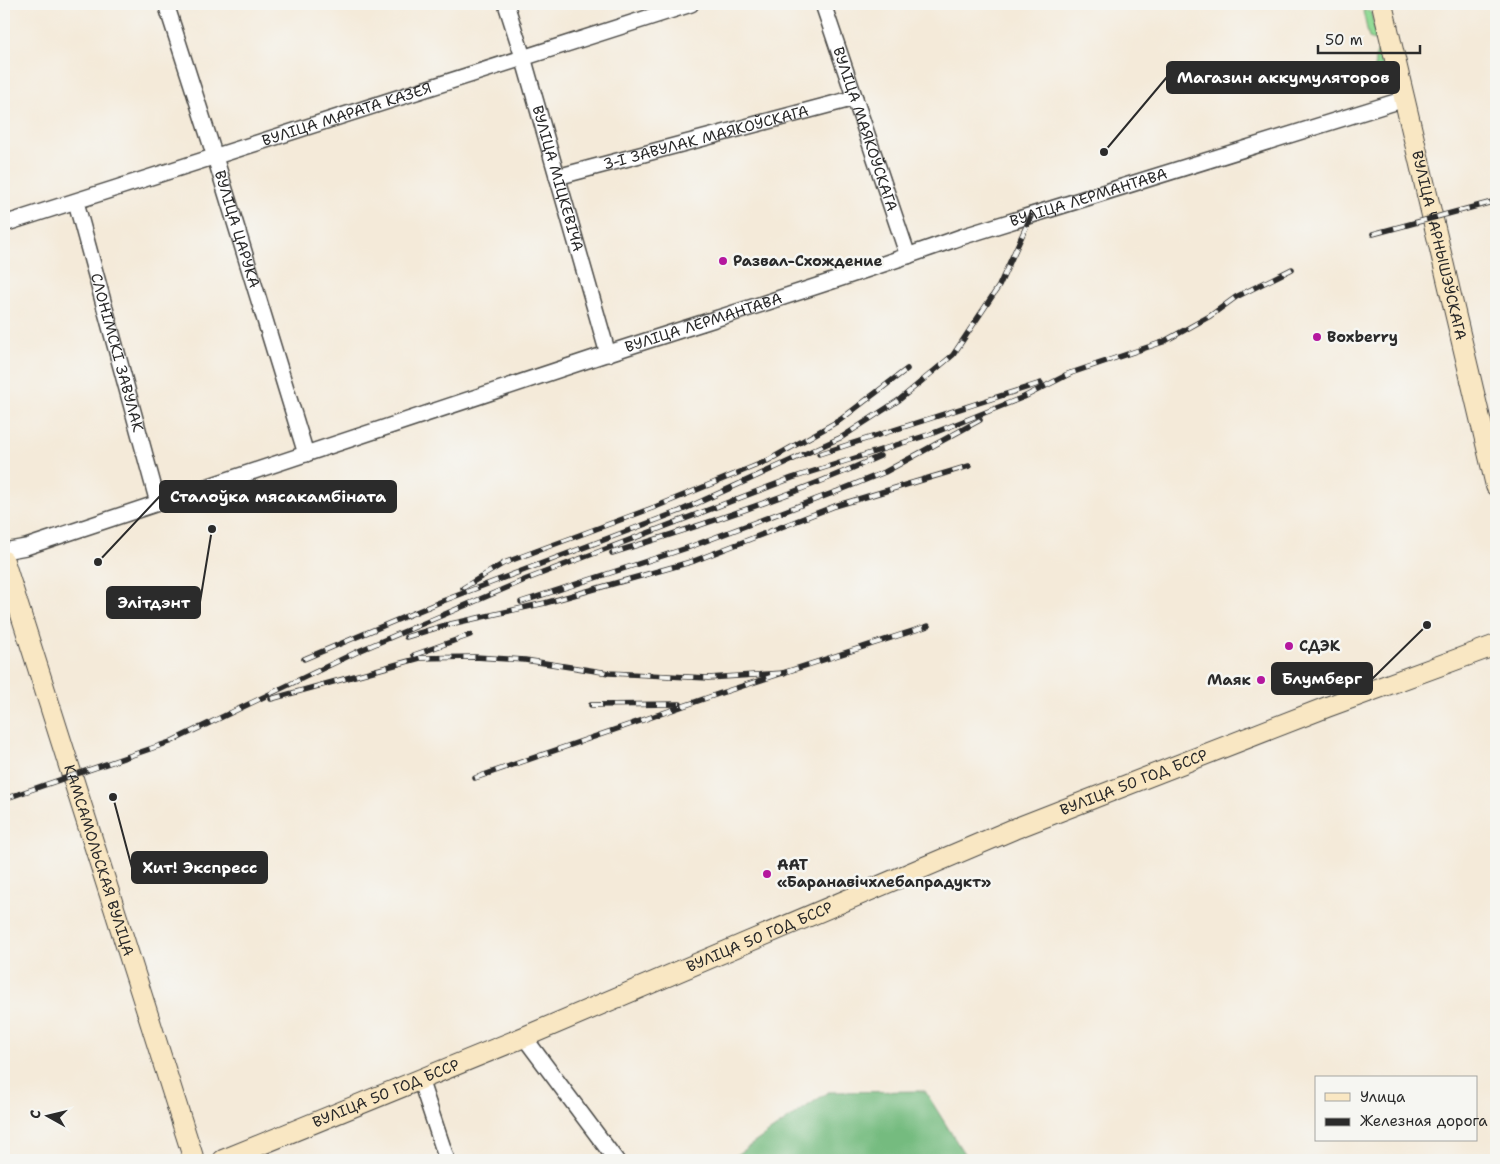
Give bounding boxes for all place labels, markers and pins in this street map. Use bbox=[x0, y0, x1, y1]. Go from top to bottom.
callout: Магазин аккумуляторов bbox=[1167, 62, 1399, 93]
place label: Развал-Схождение bbox=[733, 251, 882, 271]
marker: Развал-Схождение bbox=[717, 255, 729, 267]
place label: Boxberry bbox=[1327, 327, 1398, 347]
marker: Boxberry bbox=[1311, 331, 1323, 343]
callout: Сталоўка мясакамбіната bbox=[160, 481, 396, 512]
callout: Элітдэнт bbox=[107, 587, 200, 618]
place label: СДЭК bbox=[1299, 636, 1341, 656]
marker: СДЭК bbox=[1283, 640, 1295, 652]
callout: Блумберг bbox=[1272, 663, 1372, 694]
place label: Маяк bbox=[1207, 670, 1252, 690]
marker: Маяк bbox=[1255, 674, 1267, 686]
callout: Хит! Экспресс bbox=[132, 852, 267, 883]
place label: ААТ «Баранавічхлебапрадукт» bbox=[777, 855, 991, 892]
marker: ААТ «Баранавічхлебапрадукт» bbox=[761, 868, 773, 880]

